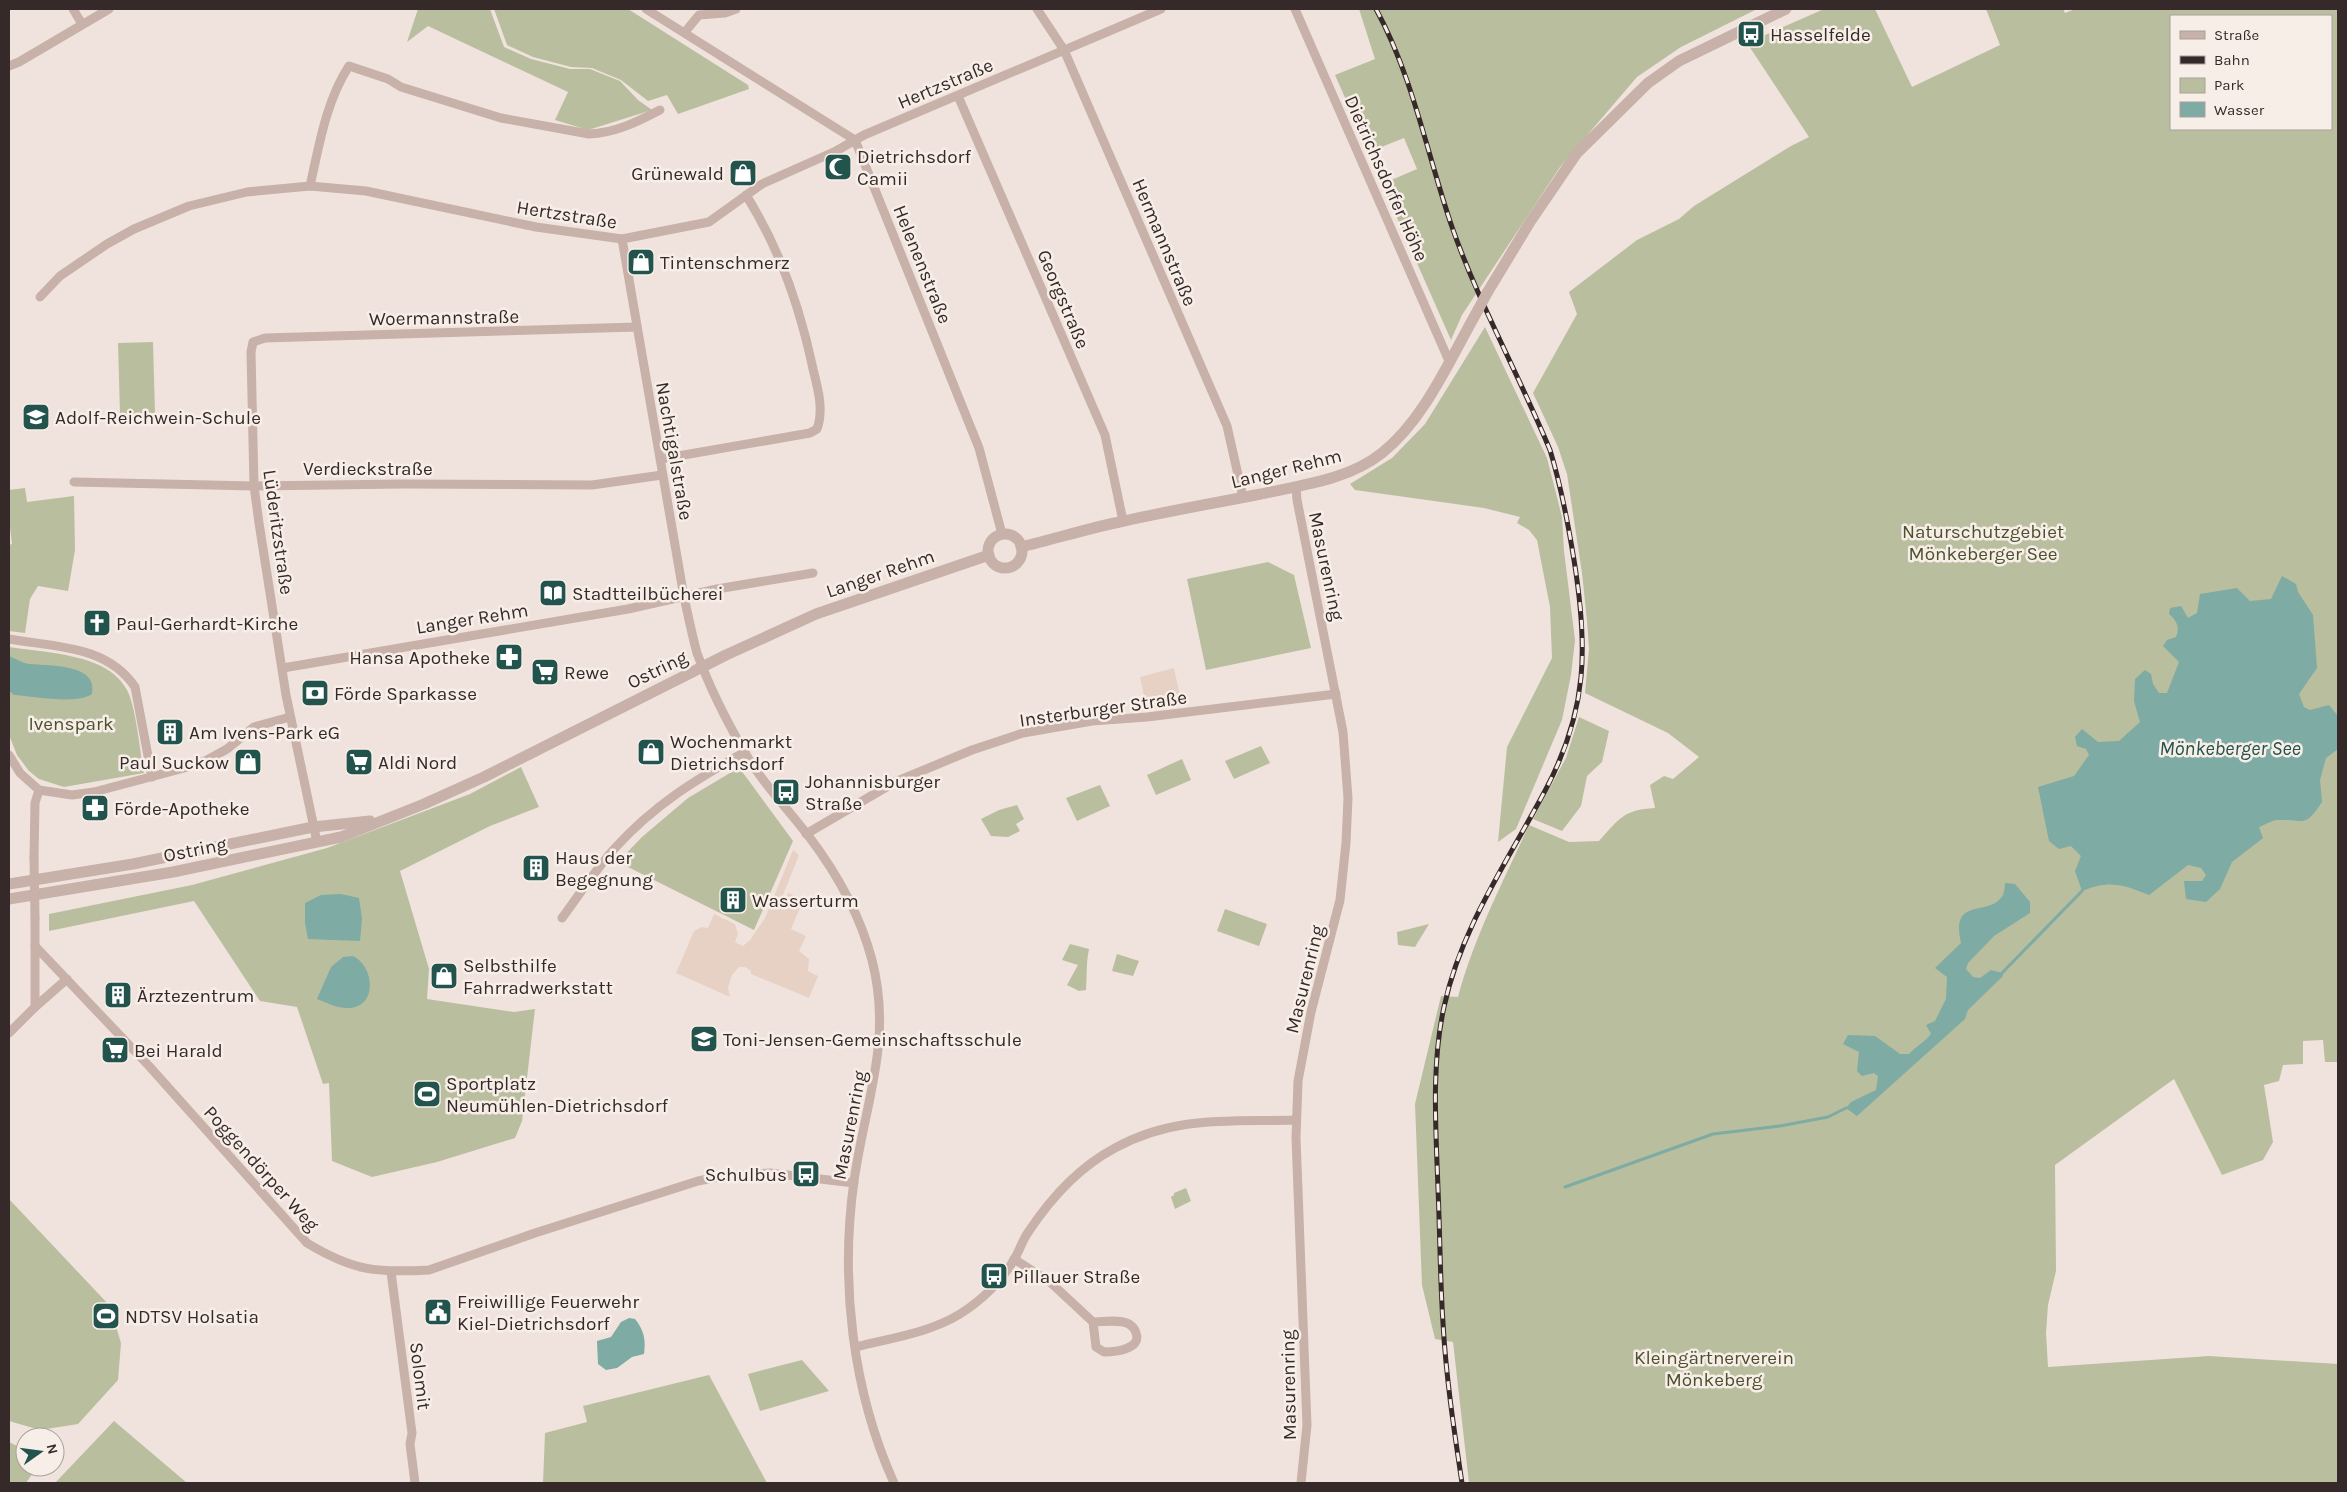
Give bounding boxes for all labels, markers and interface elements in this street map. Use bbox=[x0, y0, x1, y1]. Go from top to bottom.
legend bbox=[2170, 15, 2332, 130]
bus stop icon: Hasselfelde bbox=[1736, 19, 1766, 49]
place label: Hasselfelde bbox=[1770, 24, 1871, 46]
text: Straße bbox=[2214, 26, 2259, 44]
text: Bahn bbox=[2214, 51, 2250, 69]
street label: Hertzstraße bbox=[894, 54, 996, 114]
text: Park bbox=[2214, 76, 2244, 94]
street label: Dietrichsdorfer Höhe bbox=[1340, 92, 1433, 265]
text: Wasser bbox=[2214, 101, 2265, 119]
place label: Dietrichsdorf Camii bbox=[857, 146, 971, 190]
mosque icon: Dietrichsdorf Camii bbox=[823, 152, 853, 182]
shop icon: Grünewald bbox=[728, 158, 758, 188]
place label: Grünewald bbox=[631, 163, 724, 185]
street label: Hermannstraße bbox=[1127, 175, 1201, 309]
street label: Hertzstraße bbox=[515, 196, 619, 234]
street label: Helenenstraße bbox=[888, 202, 956, 327]
shop icon: Tintenschmerz bbox=[626, 247, 656, 277]
street label: Georgstraße bbox=[1032, 247, 1094, 352]
place label: Tintenschmerz bbox=[660, 252, 790, 274]
street label: Woermannstraße bbox=[369, 306, 519, 330]
street label: Nachtigalstraße bbox=[651, 380, 697, 522]
school or university icon: Adolf-Reichwein-Schule bbox=[21, 402, 51, 432]
place label: Adolf-Reichwein-Schule bbox=[55, 407, 261, 429]
street label: Langer Rehm bbox=[1229, 445, 1344, 493]
street label: Verdieckstraße bbox=[303, 458, 433, 480]
street label: Lüderitzstraße bbox=[258, 468, 298, 596]
street label: Masurenring bbox=[1304, 510, 1348, 623]
park label: Naturschutzgebiet Mönkeberger See bbox=[1902, 521, 2064, 565]
street label: Langer Rehm bbox=[823, 545, 937, 603]
library icon: Stadtteilbücherei bbox=[538, 578, 568, 608]
place label: Stadtteilbücherei bbox=[572, 583, 723, 605]
street label: Langer Rehm bbox=[414, 599, 530, 639]
church icon: Paul-Gerhardt-Kirche bbox=[82, 608, 112, 638]
place label: Paul-Gerhardt-Kirche bbox=[116, 613, 298, 635]
pharmacy icon: Hansa Apotheke bbox=[494, 642, 524, 672]
street label: Ostring bbox=[624, 646, 691, 694]
place label: Hansa Apotheke bbox=[349, 647, 490, 669]
supermarket icon: Rewe bbox=[530, 657, 560, 687]
place label: Rewe bbox=[564, 662, 609, 684]
bank icon: Förde Sparkasse bbox=[300, 678, 330, 708]
place label: Förde Sparkasse bbox=[334, 683, 477, 705]
street label: Insterburger Straße bbox=[1018, 686, 1188, 732]
park label: Ivenspark bbox=[28, 713, 114, 735]
building icon: Am Ivens-Park eG bbox=[155, 717, 185, 747]
place label: Am Ivens-Park eG bbox=[189, 722, 340, 744]
place label: Wochenmarkt Dietrichsdorf bbox=[670, 731, 792, 775]
shop icon: Wochenmarkt Dietrichsdorf bbox=[636, 737, 666, 767]
water label: Mönkeberger See bbox=[2159, 737, 2301, 760]
shop icon: Paul Suckow bbox=[233, 747, 263, 777]
supermarket icon: Aldi Nord bbox=[344, 747, 374, 777]
place label: Paul Suckow bbox=[119, 752, 229, 774]
place label: Aldi Nord bbox=[378, 752, 457, 774]
place label: Johannisburger Straße bbox=[805, 771, 940, 815]
bus stop icon: Johannisburger Straße bbox=[771, 777, 801, 807]
pharmacy icon: Förde-Apotheke bbox=[80, 793, 110, 823]
place label: Förde-Apotheke bbox=[114, 798, 250, 820]
street label: Ostring bbox=[162, 833, 229, 867]
place label: Haus der Begegnung bbox=[555, 847, 653, 891]
building icon: Haus der Begegnung bbox=[521, 853, 551, 883]
building icon: Wasserturm bbox=[718, 885, 748, 915]
place label: Wasserturm bbox=[752, 890, 859, 912]
street label: Masurenring bbox=[1281, 923, 1329, 1036]
place label: Selbsthilfe Fahrradwerkstatt bbox=[463, 955, 613, 999]
shop icon: Selbsthilfe Fahrradwerkstatt bbox=[429, 961, 459, 991]
building icon: Ärztezentrum bbox=[103, 980, 133, 1010]
place label: Ärztezentrum bbox=[137, 985, 254, 1007]
school or university icon: Toni-Jensen-Gemeinschaftsschule bbox=[689, 1024, 719, 1054]
place label: Toni-Jensen-Gemeinschaftsschule bbox=[723, 1029, 1022, 1051]
supermarket icon: Bei Harald bbox=[100, 1035, 130, 1065]
place label: Bei Harald bbox=[134, 1040, 223, 1062]
street label: Masurenring bbox=[829, 1068, 871, 1182]
place label: Sportplatz Neumühlen-Dietrichsdorf bbox=[446, 1073, 669, 1117]
sports icon: Sportplatz Neumühlen-Dietrichsdorf bbox=[412, 1079, 442, 1109]
street label: Poggendörper Weg bbox=[199, 1101, 324, 1236]
bus stop icon: Schulbus bbox=[791, 1159, 821, 1189]
place label: Schulbus bbox=[705, 1164, 787, 1186]
bus stop icon: Pillauer Straße bbox=[979, 1261, 1009, 1291]
place label: Pillauer Straße bbox=[1013, 1266, 1140, 1288]
place label: Freiwillige Feuerwehr Kiel-Dietrichsdorf bbox=[457, 1291, 639, 1335]
public building icon: Freiwillige Feuerwehr Kiel-Dietrichsdorf bbox=[423, 1297, 453, 1327]
sports icon: NDTSV Holsatia bbox=[91, 1301, 121, 1331]
place label: NDTSV Holsatia bbox=[125, 1306, 259, 1328]
street label: Masurenring bbox=[1277, 1329, 1301, 1441]
street label: Solomit bbox=[405, 1341, 435, 1411]
park label: Kleingärtnerverein Mönkeberg bbox=[1634, 1347, 1794, 1391]
north arrow bbox=[15, 1427, 65, 1477]
text: N bbox=[43, 1442, 62, 1456]

